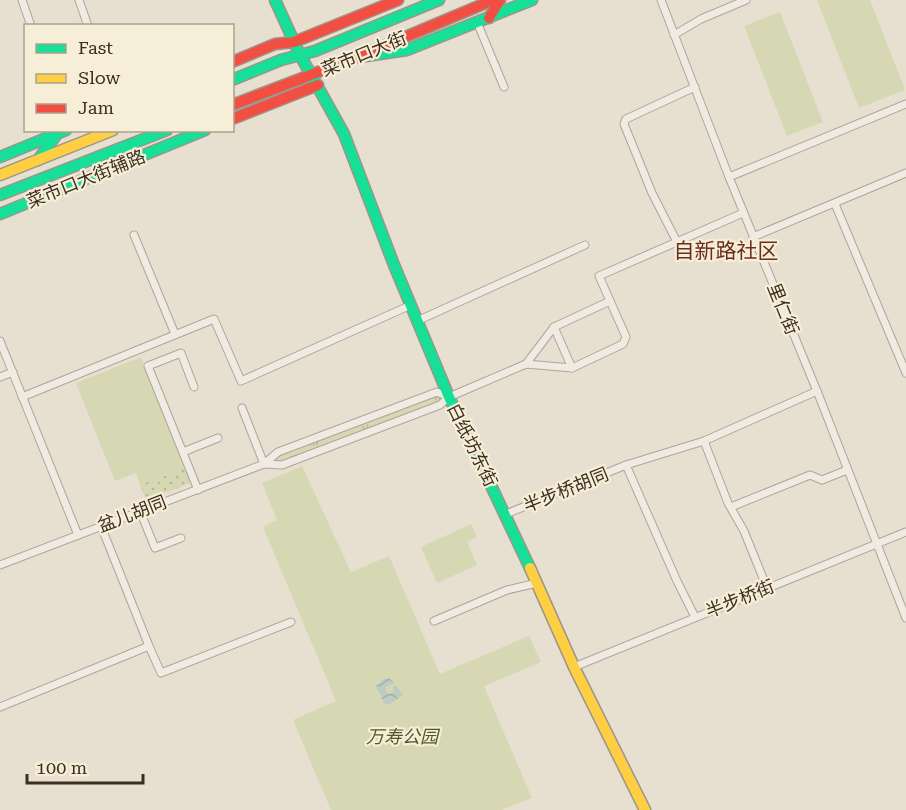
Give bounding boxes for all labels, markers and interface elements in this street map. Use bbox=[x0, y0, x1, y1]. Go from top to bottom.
legend bbox=[24, 24, 234, 132]
street label: 菜市口大街 bbox=[318, 27, 409, 80]
text: Fast bbox=[78, 37, 113, 58]
text: Slow bbox=[78, 67, 120, 88]
text: Jam bbox=[78, 97, 114, 118]
street label: 菜市口大街辅路 bbox=[23, 145, 148, 212]
district label: 自新路社区 bbox=[674, 239, 779, 263]
street label: 里仁街 bbox=[764, 280, 803, 338]
street label: 白纸坊东街 bbox=[443, 400, 502, 490]
street label: 半步桥胡同 bbox=[520, 463, 611, 516]
street label: 盆儿胡同 bbox=[94, 491, 169, 536]
street label: 半步桥街 bbox=[703, 575, 777, 622]
park label: 万寿公园 bbox=[366, 726, 441, 747]
scale bar bbox=[27, 747, 142, 785]
text: 100 m bbox=[36, 757, 87, 778]

